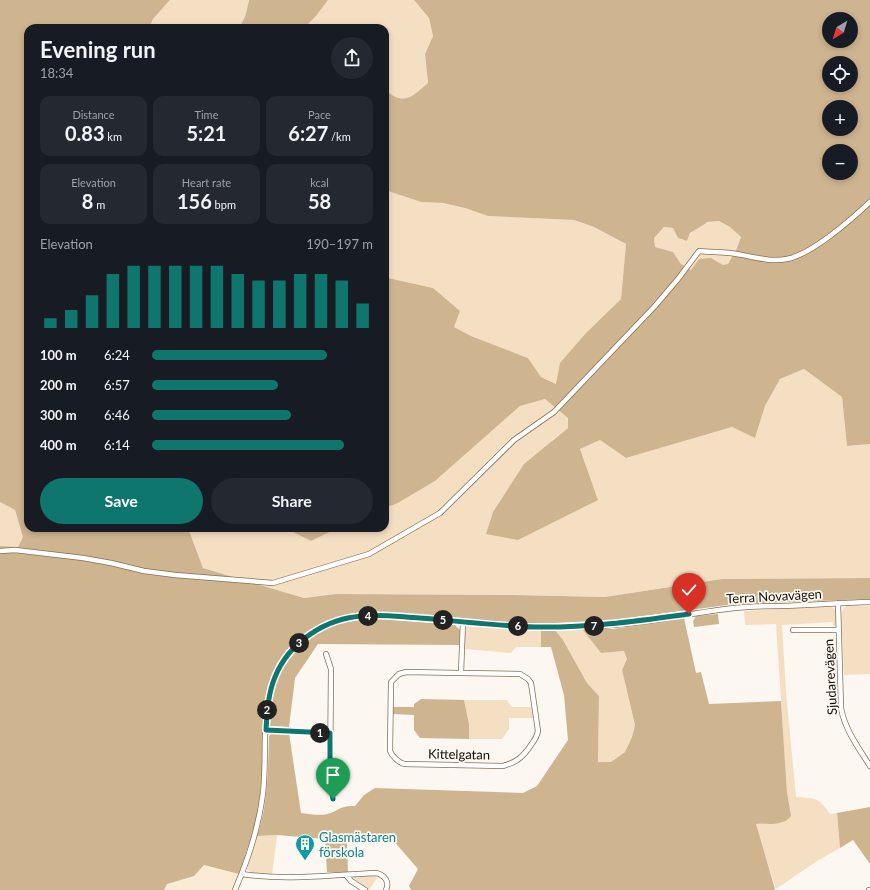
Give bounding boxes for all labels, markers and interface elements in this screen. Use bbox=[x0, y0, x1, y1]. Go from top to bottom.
north arrow bbox=[822, 12, 858, 48]
map controls bbox=[822, 12, 858, 180]
text: Evening run bbox=[40, 36, 156, 63]
button: share bbox=[331, 37, 373, 79]
button: locate bbox=[822, 56, 858, 92]
text: 18:34 bbox=[40, 65, 73, 81]
button: + bbox=[822, 100, 858, 136]
text: Distance bbox=[72, 108, 115, 121]
text: Time bbox=[195, 108, 218, 121]
text: Pace bbox=[308, 108, 331, 121]
text: 0.83 bbox=[65, 121, 105, 145]
text: 5:21 bbox=[187, 121, 226, 145]
text: 6:27 bbox=[288, 121, 328, 145]
text: km bbox=[105, 130, 122, 143]
text: /km bbox=[328, 130, 351, 143]
button: − bbox=[822, 144, 858, 180]
text: Elevation bbox=[71, 176, 116, 189]
text: Heart rate bbox=[182, 176, 231, 189]
text: kcal bbox=[310, 176, 329, 189]
text: 8 bbox=[82, 189, 93, 213]
text: 156 bbox=[177, 189, 212, 213]
text: 58 bbox=[308, 189, 331, 213]
text: m bbox=[93, 198, 105, 211]
text: bpm bbox=[212, 198, 236, 211]
text: Elevation bbox=[40, 236, 93, 252]
text: 190–197 m bbox=[306, 236, 373, 252]
text: 100 m bbox=[40, 347, 77, 363]
text: 6:24 bbox=[104, 347, 130, 363]
text: 200 m bbox=[40, 377, 77, 393]
text: 6:57 bbox=[104, 377, 130, 393]
text: 300 m bbox=[40, 407, 77, 423]
text: 6:46 bbox=[104, 407, 130, 423]
text: 400 m bbox=[40, 437, 77, 453]
text: 6:14 bbox=[104, 437, 130, 453]
button: Save bbox=[40, 478, 203, 524]
button: Share bbox=[211, 478, 373, 524]
pin bbox=[672, 573, 706, 614]
icon: check bbox=[678, 579, 700, 601]
street label: Terra Novavägen bbox=[726, 586, 822, 606]
pin: 4 bbox=[358, 606, 378, 626]
text: 4 bbox=[365, 609, 371, 622]
pin: 5 bbox=[433, 610, 453, 630]
text: 5 bbox=[440, 613, 446, 626]
pin: 6 bbox=[508, 616, 528, 636]
pin: 7 bbox=[584, 616, 604, 636]
text: 6 bbox=[515, 619, 521, 632]
text: 7 bbox=[591, 619, 597, 632]
pin: 3 bbox=[289, 633, 309, 653]
text: 3 bbox=[296, 636, 302, 649]
street label: Sjudarevägen bbox=[820, 639, 840, 715]
pin: 2 bbox=[257, 700, 277, 720]
text: 2 bbox=[264, 703, 270, 716]
pin: 1 bbox=[310, 723, 330, 743]
text: 1 bbox=[317, 726, 323, 739]
street label: Kittelgatan bbox=[428, 745, 490, 763]
pin bbox=[316, 758, 350, 799]
icon: arrive bbox=[322, 764, 344, 786]
place label: Glasmästaren förskola bbox=[319, 829, 396, 860]
building icon: Glasmästaren förskola bbox=[294, 833, 316, 861]

